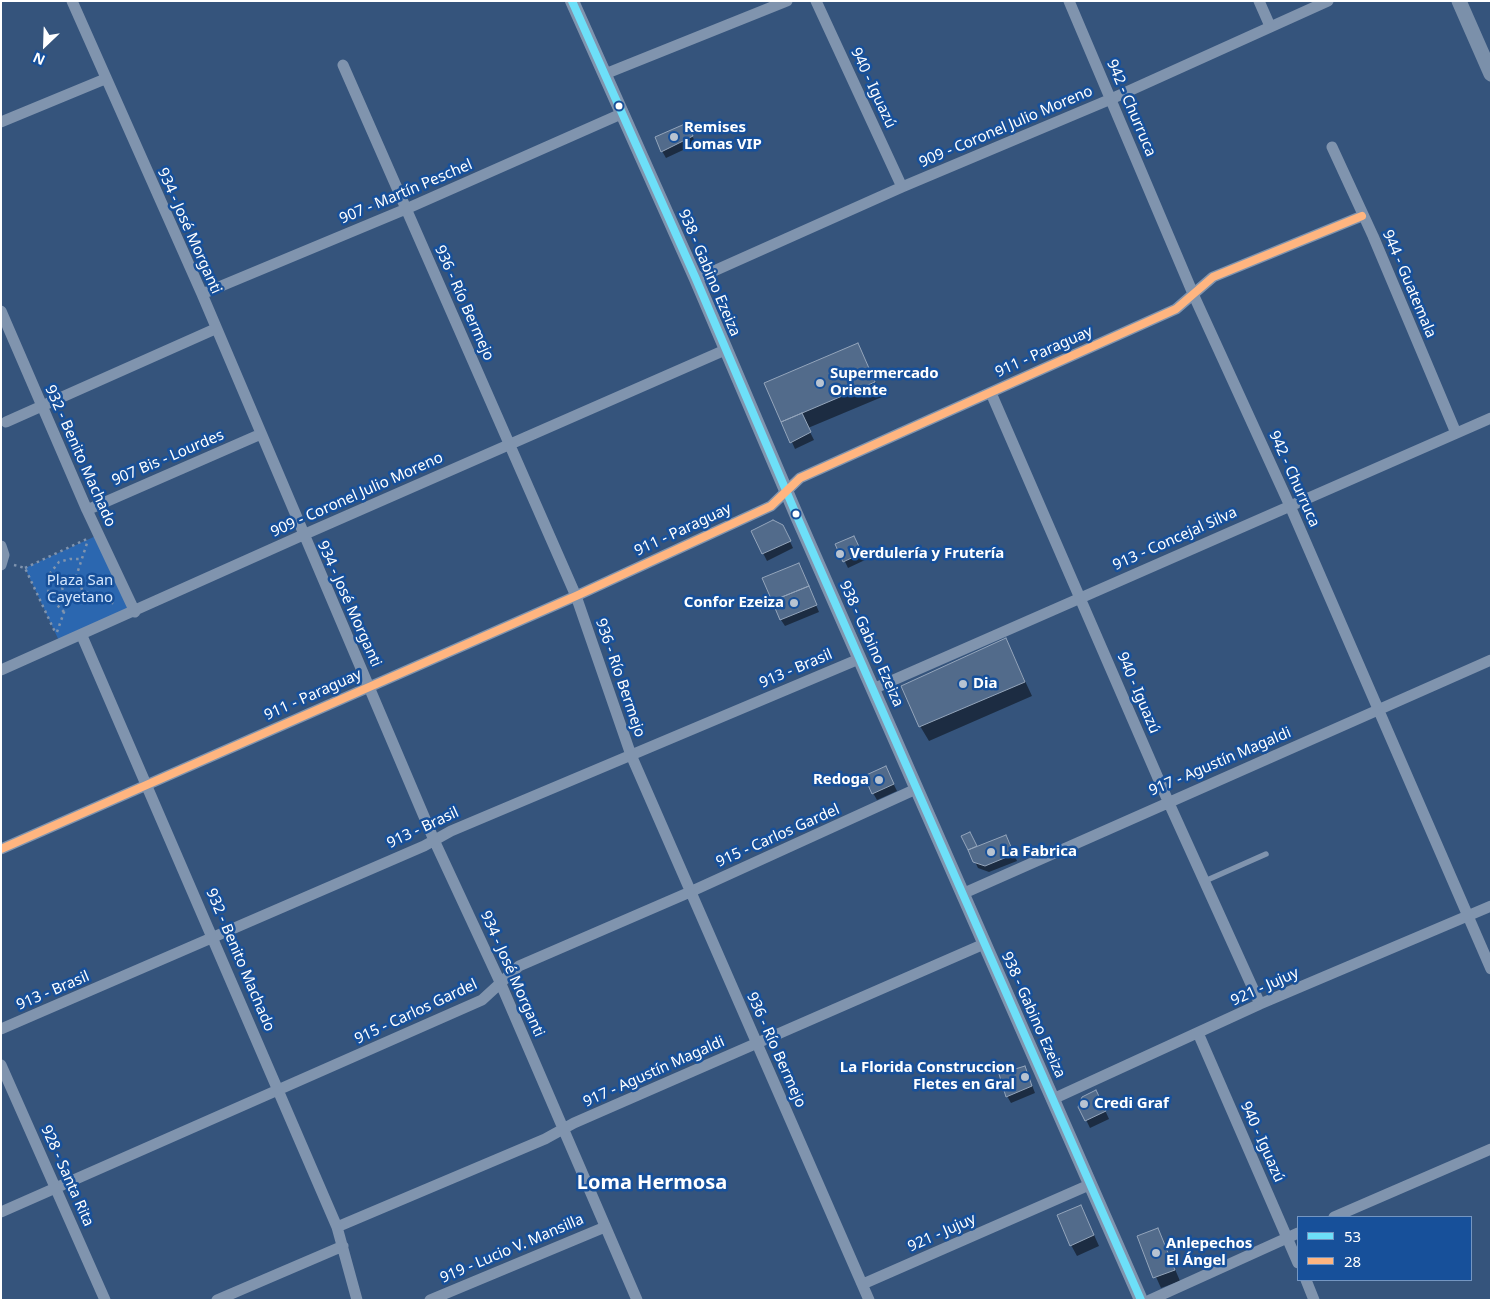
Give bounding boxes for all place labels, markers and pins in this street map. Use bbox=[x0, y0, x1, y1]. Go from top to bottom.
unlabelled marker bbox=[614, 101, 624, 111]
place label: Remises Lomas VIP bbox=[684, 119, 762, 154]
marker: Remises Lomas VIP bbox=[668, 131, 680, 143]
place label: Supermercado Oriente bbox=[830, 365, 939, 400]
marker: Supermercado Oriente bbox=[814, 377, 826, 389]
unlabelled marker bbox=[791, 509, 801, 519]
place label: Verdulería y Frutería bbox=[850, 545, 1004, 563]
marker: Verdulería y Frutería bbox=[834, 548, 846, 560]
place label: Confor Ezeiza bbox=[684, 594, 784, 612]
marker: Confor Ezeiza bbox=[788, 597, 800, 609]
place label: Dia bbox=[973, 675, 997, 693]
marker: Dia bbox=[957, 678, 969, 690]
place label: Redoga bbox=[813, 771, 869, 789]
marker: Redoga bbox=[873, 774, 885, 786]
place label: La Fabrica bbox=[1001, 843, 1077, 861]
marker: La Fabrica bbox=[985, 846, 997, 858]
place label: La Florida Construccion Fletes en Gral bbox=[840, 1059, 1015, 1094]
marker: La Florida Construccion Fletes en Gral bbox=[1019, 1071, 1031, 1083]
place label: Credi Graf bbox=[1094, 1095, 1169, 1113]
marker: Credi Graf bbox=[1078, 1098, 1090, 1110]
place label: Anlepechos El Ángel bbox=[1166, 1235, 1252, 1270]
marker: Anlepechos El Ángel bbox=[1150, 1247, 1162, 1259]

